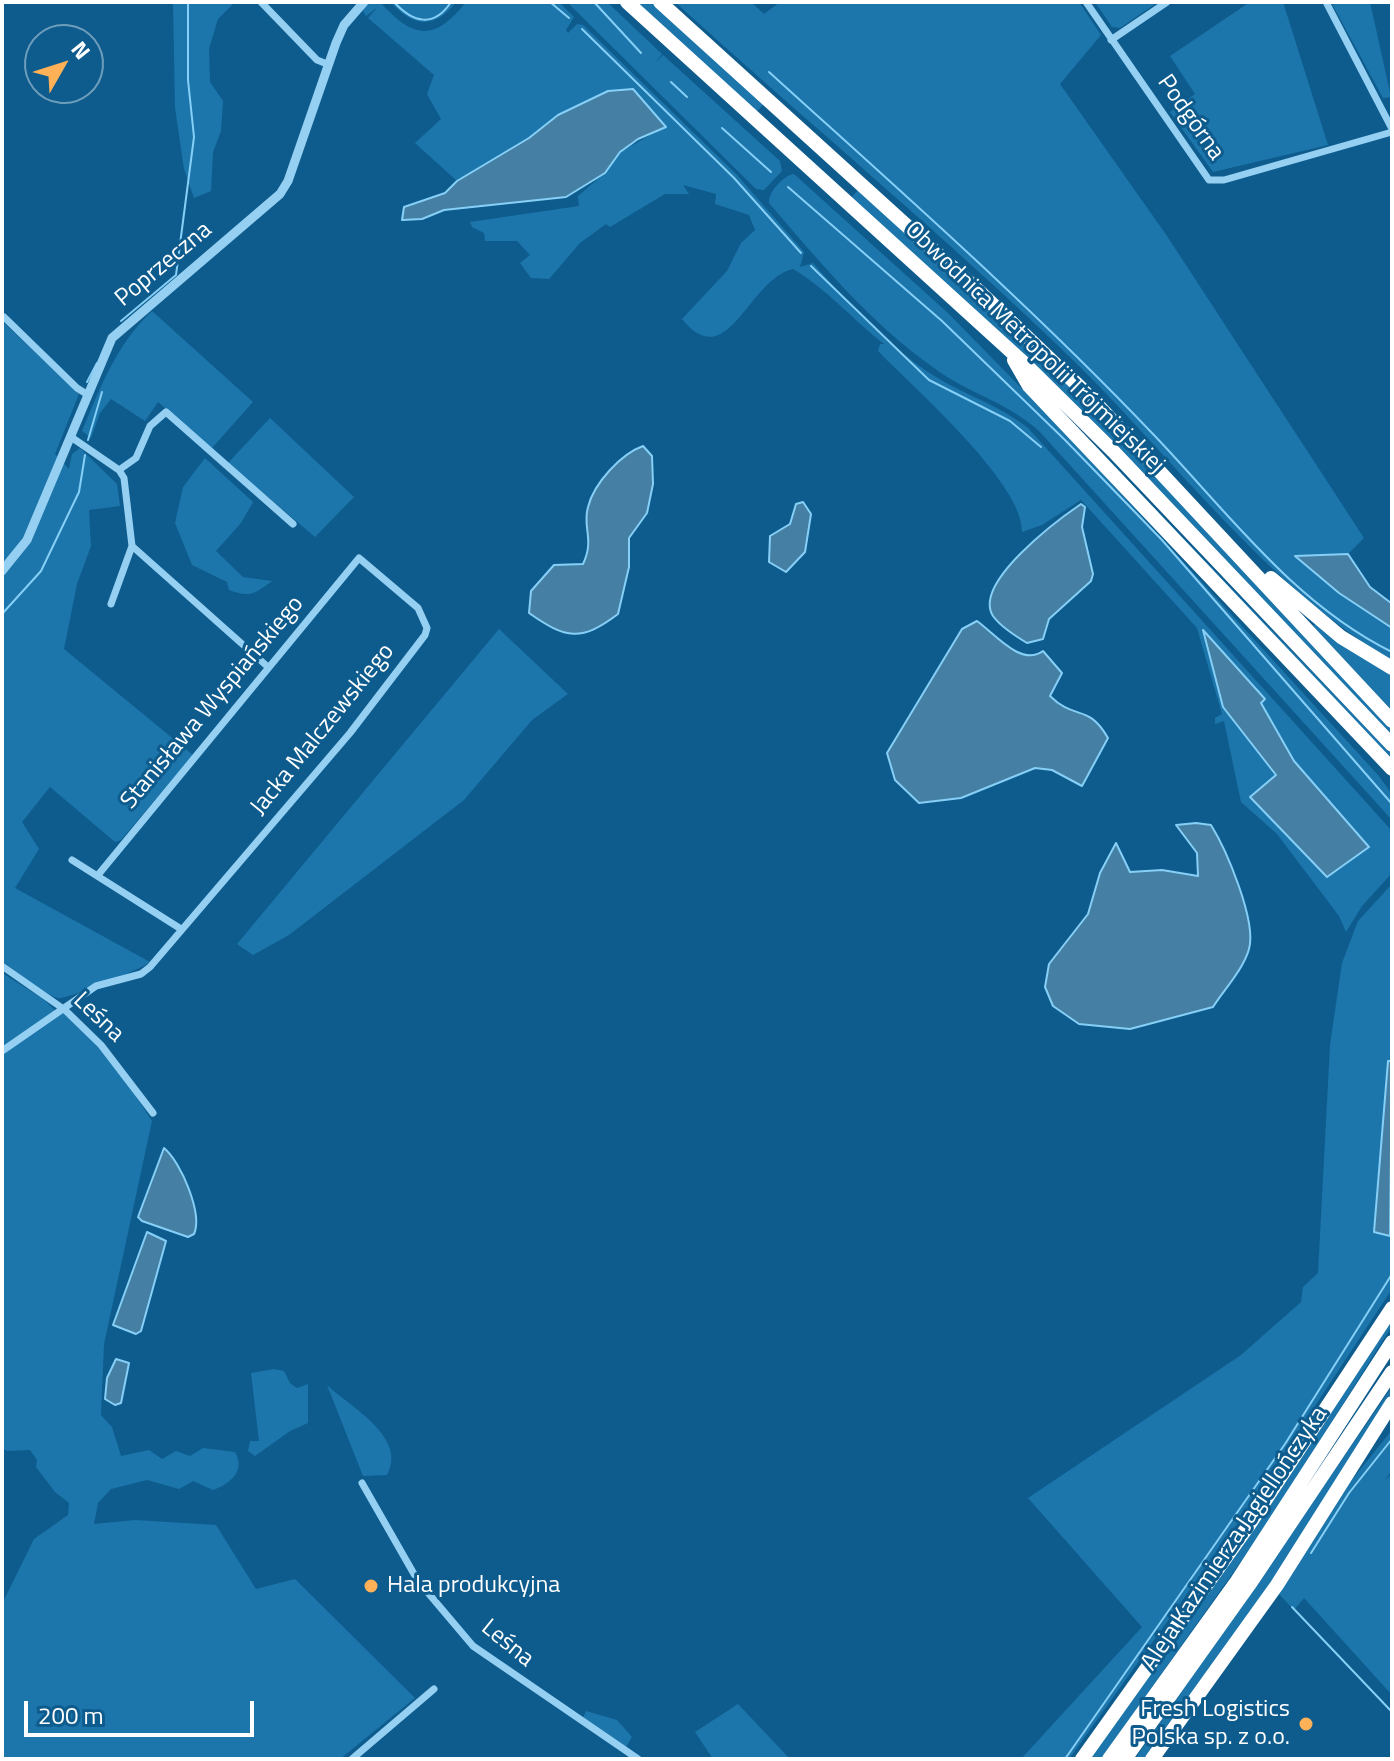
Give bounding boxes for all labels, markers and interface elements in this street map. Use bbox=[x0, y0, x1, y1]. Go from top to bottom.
north arrow bbox=[24, 24, 104, 104]
text: N bbox=[63, 34, 99, 67]
street label: Podgórna bbox=[1150, 70, 1230, 166]
street label: Poprzeczna bbox=[110, 216, 218, 314]
street label: Obwodnica Metropolii Trójmiejskiej bbox=[898, 216, 1170, 480]
street label: Stanisława Wyspiańskiego bbox=[115, 591, 311, 815]
street label: Jacka Malczewskiego bbox=[245, 638, 401, 822]
street label: Leśna bbox=[67, 987, 129, 1049]
street label: Aleja Kazimierza Jagiellończyka bbox=[1136, 1402, 1334, 1676]
place label: Hala produkcyjna bbox=[387, 1572, 560, 1600]
marker: Hala produkcyjna bbox=[362, 1577, 380, 1595]
street label: Leśna bbox=[475, 1614, 539, 1674]
scale bar bbox=[28, 1685, 258, 1735]
place label: Fresh Logistics Polska sp. z o.o. bbox=[1132, 1696, 1290, 1752]
text: 200 m bbox=[38, 1697, 104, 1733]
marker: Fresh Logistics Polska sp. z o.o. bbox=[1297, 1715, 1315, 1733]

